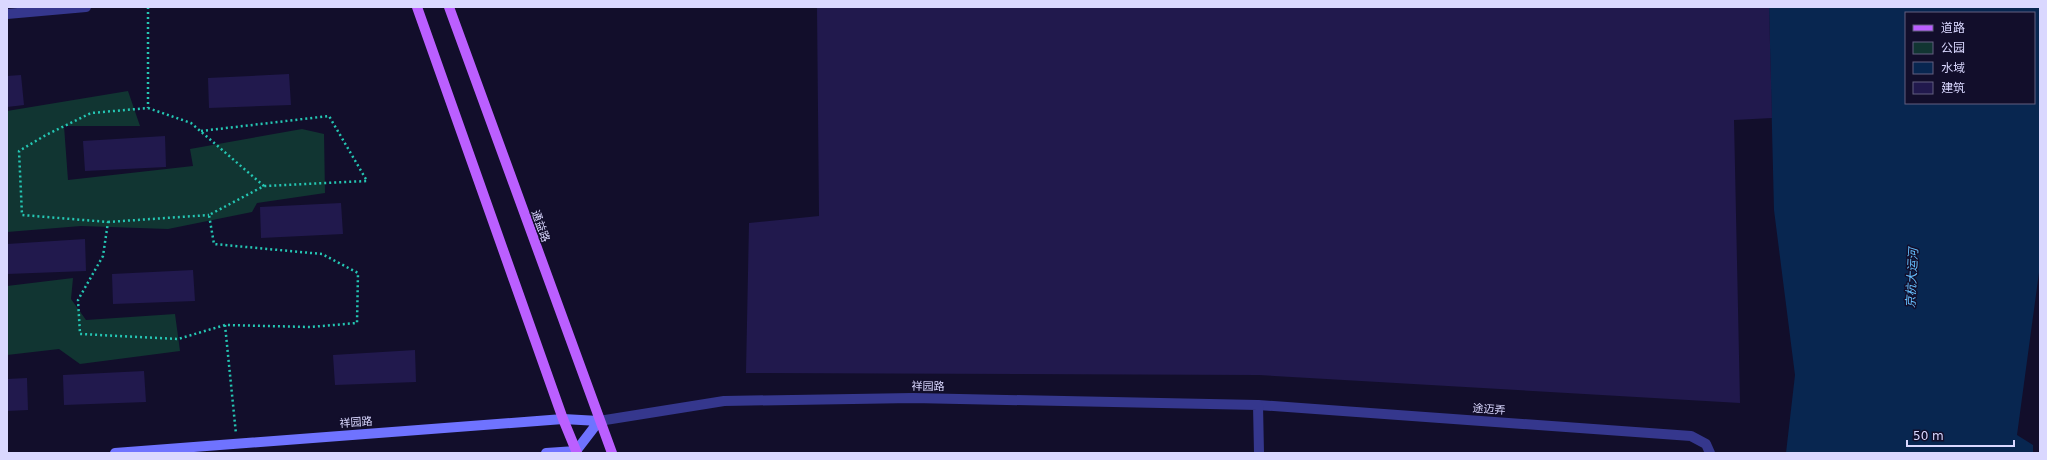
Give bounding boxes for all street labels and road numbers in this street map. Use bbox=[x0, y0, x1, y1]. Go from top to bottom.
street label: 通益路 bbox=[529, 208, 552, 244]
street label: 祥园路 bbox=[911, 380, 945, 393]
street label: 途迈弄 bbox=[1472, 402, 1506, 417]
street label: 祥园路 bbox=[339, 415, 373, 430]

